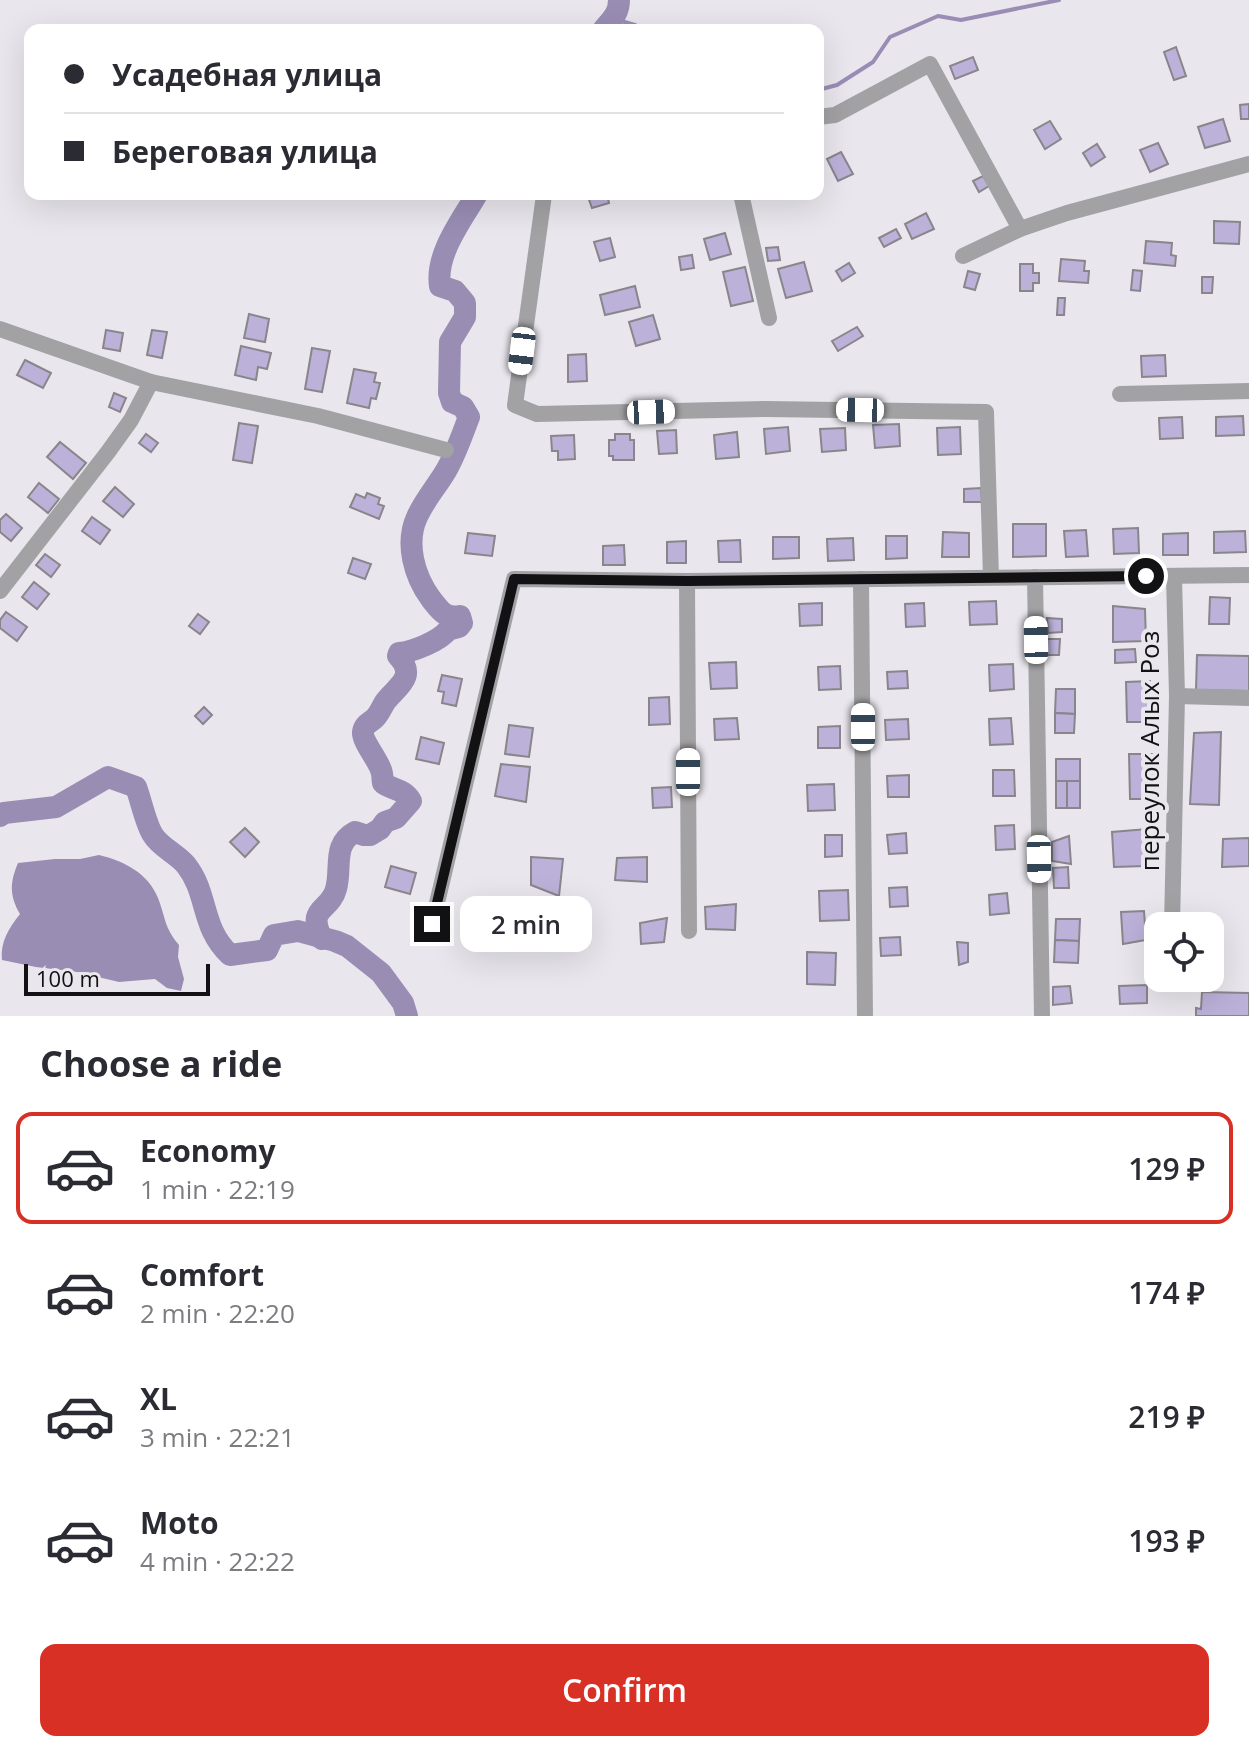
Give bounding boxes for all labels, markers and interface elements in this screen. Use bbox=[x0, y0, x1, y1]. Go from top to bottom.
text: Усадебная улица bbox=[112, 54, 382, 95]
text: Береговая улица bbox=[112, 131, 378, 172]
car bbox=[507, 326, 537, 376]
car bbox=[836, 398, 884, 422]
car bbox=[627, 399, 675, 425]
route start bbox=[1128, 558, 1164, 594]
car bbox=[1024, 616, 1048, 664]
street label: переулок Алых Роз bbox=[1131, 631, 1167, 871]
car bbox=[851, 703, 875, 751]
car bbox=[676, 748, 700, 796]
car bbox=[1027, 835, 1051, 883]
callout: 2 min bbox=[460, 896, 592, 952]
route end bbox=[414, 906, 450, 942]
text: 2 min bbox=[491, 906, 561, 942]
map controls bbox=[1144, 912, 1224, 992]
button: locate bbox=[1144, 912, 1224, 992]
scale bar bbox=[24, 960, 210, 996]
text: 100 m bbox=[36, 963, 100, 993]
text: Choose a ride bbox=[40, 1039, 282, 1088]
text: Economy bbox=[140, 1130, 276, 1171]
icon: car bbox=[44, 1132, 116, 1204]
text: 129 ₽ bbox=[1128, 1148, 1205, 1189]
text: 1 min · 22:19 bbox=[140, 1171, 295, 1207]
text: Comfort bbox=[140, 1254, 264, 1295]
icon: car bbox=[44, 1256, 116, 1328]
text: 174 ₽ bbox=[1128, 1272, 1205, 1313]
text: 2 min · 22:20 bbox=[140, 1295, 295, 1331]
text: XL bbox=[140, 1378, 177, 1419]
icon: car bbox=[44, 1380, 116, 1452]
text: 219 ₽ bbox=[1128, 1396, 1205, 1437]
text: 3 min · 22:21 bbox=[140, 1419, 295, 1455]
text: Moto bbox=[140, 1502, 218, 1543]
icon: car bbox=[44, 1504, 116, 1576]
text: 193 ₽ bbox=[1128, 1520, 1205, 1561]
text: 4 min · 22:22 bbox=[140, 1543, 295, 1579]
button: Confirm bbox=[40, 1644, 1209, 1736]

